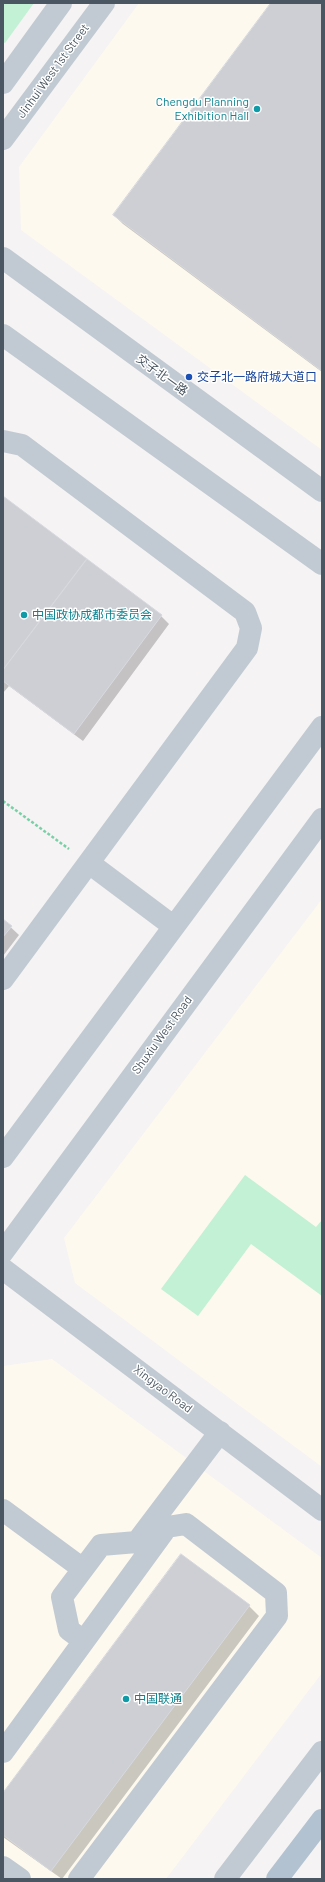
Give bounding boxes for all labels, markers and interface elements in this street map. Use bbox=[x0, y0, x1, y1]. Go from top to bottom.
street label: Jinhui West 1st Street bbox=[14, 21, 92, 121]
place label: Chengdu Planning Exhibition Hall bbox=[156, 95, 249, 123]
marker: Chengdu Planning Exhibition Hall bbox=[252, 104, 262, 114]
street label: 交子北一路 bbox=[133, 352, 191, 398]
place label: 交子北一路府城大道口 bbox=[197, 370, 317, 384]
marker: 交子北一路府城大道口 bbox=[184, 372, 194, 382]
place label: 中国政协成都市委员会 bbox=[32, 608, 152, 622]
marker: 中国政协成都市委员会 bbox=[19, 610, 29, 620]
street label: Shuxiu West Road bbox=[129, 993, 195, 1077]
street label: Xingyao Road bbox=[131, 1362, 195, 1416]
place label: 中国联通 bbox=[134, 1692, 182, 1706]
marker: 中国联通 bbox=[121, 1694, 131, 1704]

